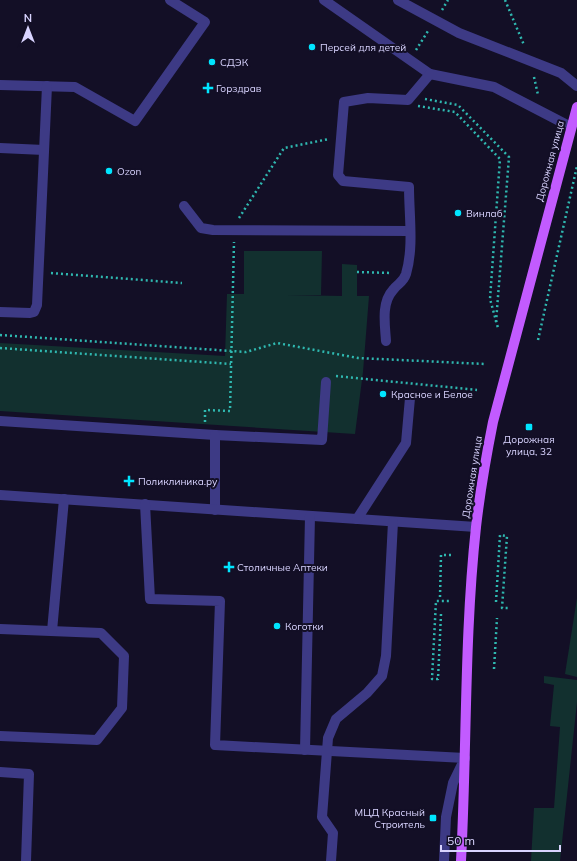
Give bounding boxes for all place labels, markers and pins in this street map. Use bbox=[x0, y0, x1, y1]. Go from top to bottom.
place label: Персей для детей bbox=[320, 41, 406, 54]
marker: Персей для детей bbox=[307, 42, 317, 52]
place label: СДЭК bbox=[220, 56, 249, 69]
marker: СДЭК bbox=[207, 57, 217, 67]
place label: Горздрав bbox=[216, 82, 262, 95]
marker: Горздрав bbox=[203, 83, 213, 93]
place label: Ozon bbox=[117, 165, 142, 178]
marker: Ozon bbox=[104, 166, 114, 176]
place label: Винлаб bbox=[466, 207, 503, 220]
marker: Винлаб bbox=[453, 208, 463, 218]
place label: Красное и Белое bbox=[391, 388, 473, 401]
marker: Красное и Белое bbox=[378, 389, 388, 399]
marker: Дорожная улица, 32 bbox=[524, 422, 534, 432]
place label: Дорожная улица, 32 bbox=[503, 433, 555, 458]
marker: Поликлиника.ру bbox=[123, 475, 135, 487]
place label: Поликлиника.ру bbox=[138, 475, 218, 488]
place label: Столичные Аптеки bbox=[237, 561, 328, 574]
marker: Столичные Аптеки bbox=[224, 562, 234, 572]
place label: Коготки bbox=[285, 620, 324, 633]
marker: Коготки bbox=[272, 621, 282, 631]
place label: МЦД Красный Строитель bbox=[355, 806, 426, 831]
marker: МЦД Красный Строитель bbox=[428, 813, 438, 823]

